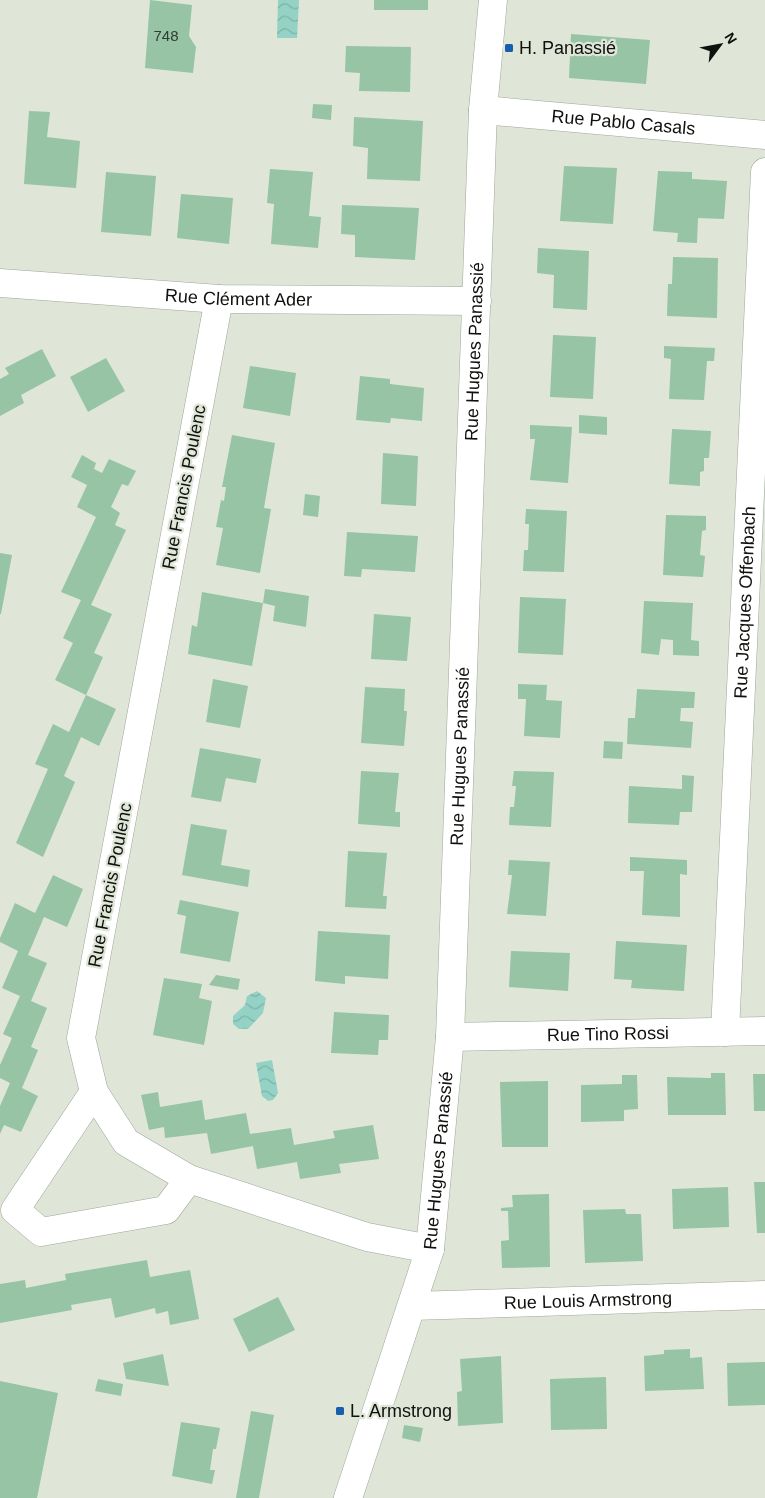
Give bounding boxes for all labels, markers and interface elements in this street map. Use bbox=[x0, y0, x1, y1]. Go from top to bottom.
north arrow bbox=[695, 20, 745, 70]
house number: 748 bbox=[153, 27, 179, 44]
text: N bbox=[722, 30, 740, 47]
place label: H. Panassié bbox=[519, 38, 616, 58]
marker: H. Panassié bbox=[503, 42, 515, 54]
street label: Rue Pablo Casals bbox=[551, 106, 696, 139]
street label: Rue Hugues Panassié bbox=[461, 262, 488, 441]
street label: Rue Clément Ader bbox=[164, 285, 312, 310]
street label: Rue Francis Poulenc bbox=[158, 403, 210, 571]
street label: Rue Jacques Offenbach bbox=[731, 506, 759, 699]
street label: Rue Hugues Panassié bbox=[447, 666, 473, 846]
street label: Rue Francis Poulenc bbox=[84, 801, 136, 969]
street label: Rue Tino Rossi bbox=[547, 1023, 669, 1045]
street label: Rue Hugues Panassié bbox=[420, 1070, 457, 1251]
street label: Rue Louis Armstrong bbox=[504, 1288, 672, 1313]
place label: L. Armstrong bbox=[350, 1401, 452, 1421]
marker: L. Armstrong bbox=[334, 1405, 346, 1417]

